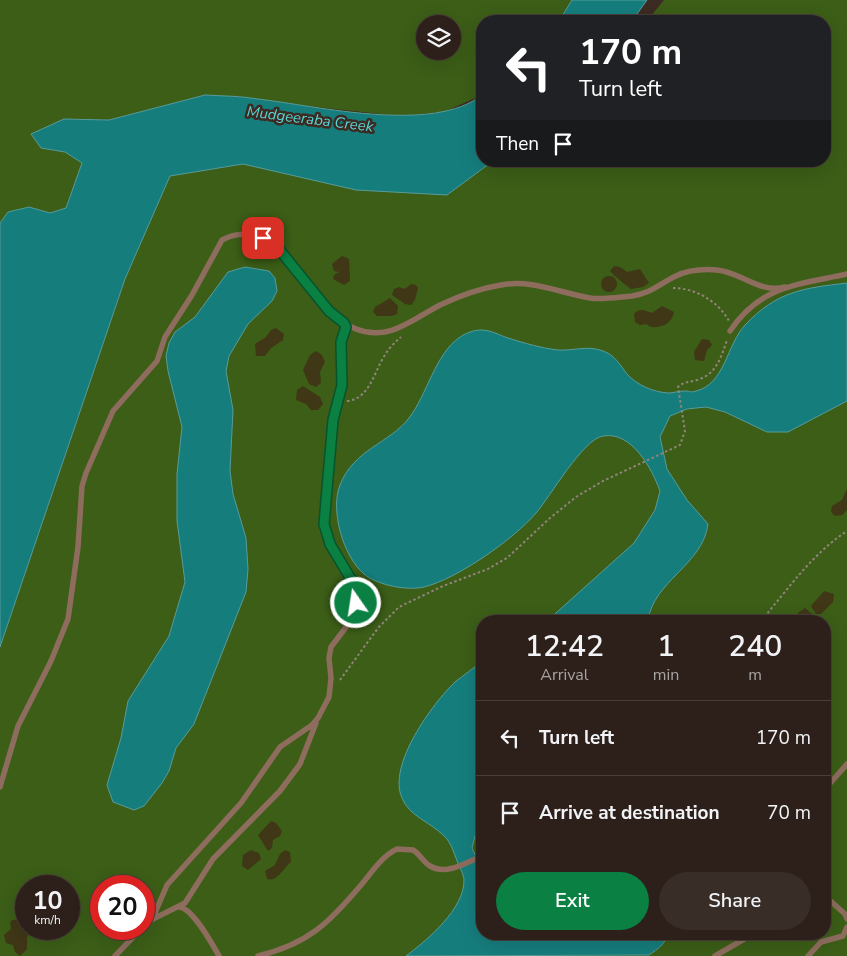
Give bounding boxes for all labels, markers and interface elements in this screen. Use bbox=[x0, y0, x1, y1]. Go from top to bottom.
map controls bbox=[416, 15, 461, 60]
button: layers bbox=[416, 15, 461, 60]
text: 170 m bbox=[579, 29, 682, 76]
icon: left bbox=[496, 35, 561, 100]
text: Turn left bbox=[579, 74, 662, 104]
water label: Mudgeeraba Creek bbox=[246, 101, 375, 137]
icon: arrive bbox=[549, 130, 577, 158]
text: Then bbox=[496, 131, 539, 157]
pin bbox=[242, 217, 284, 259]
icon: arrive bbox=[249, 224, 277, 252]
position arrow bbox=[329, 576, 381, 628]
text: 12:42 bbox=[525, 626, 604, 667]
text: 1 bbox=[657, 626, 675, 667]
text: 240 bbox=[728, 626, 782, 667]
text: Arrival bbox=[540, 664, 588, 686]
text: min bbox=[653, 664, 679, 686]
text: m bbox=[748, 664, 762, 686]
icon: left bbox=[496, 724, 524, 752]
text: Turn left bbox=[539, 725, 614, 751]
text: 170 m bbox=[756, 725, 811, 751]
icon: arrive bbox=[496, 799, 524, 827]
text: Arrive at destination bbox=[539, 800, 720, 826]
text: 70 m bbox=[767, 800, 811, 826]
button: Exit bbox=[496, 872, 649, 930]
button: Share bbox=[659, 872, 811, 930]
speed limit sign: 20 bbox=[90, 875, 155, 940]
text: 10 bbox=[32, 884, 63, 918]
text: km/h bbox=[34, 912, 61, 928]

